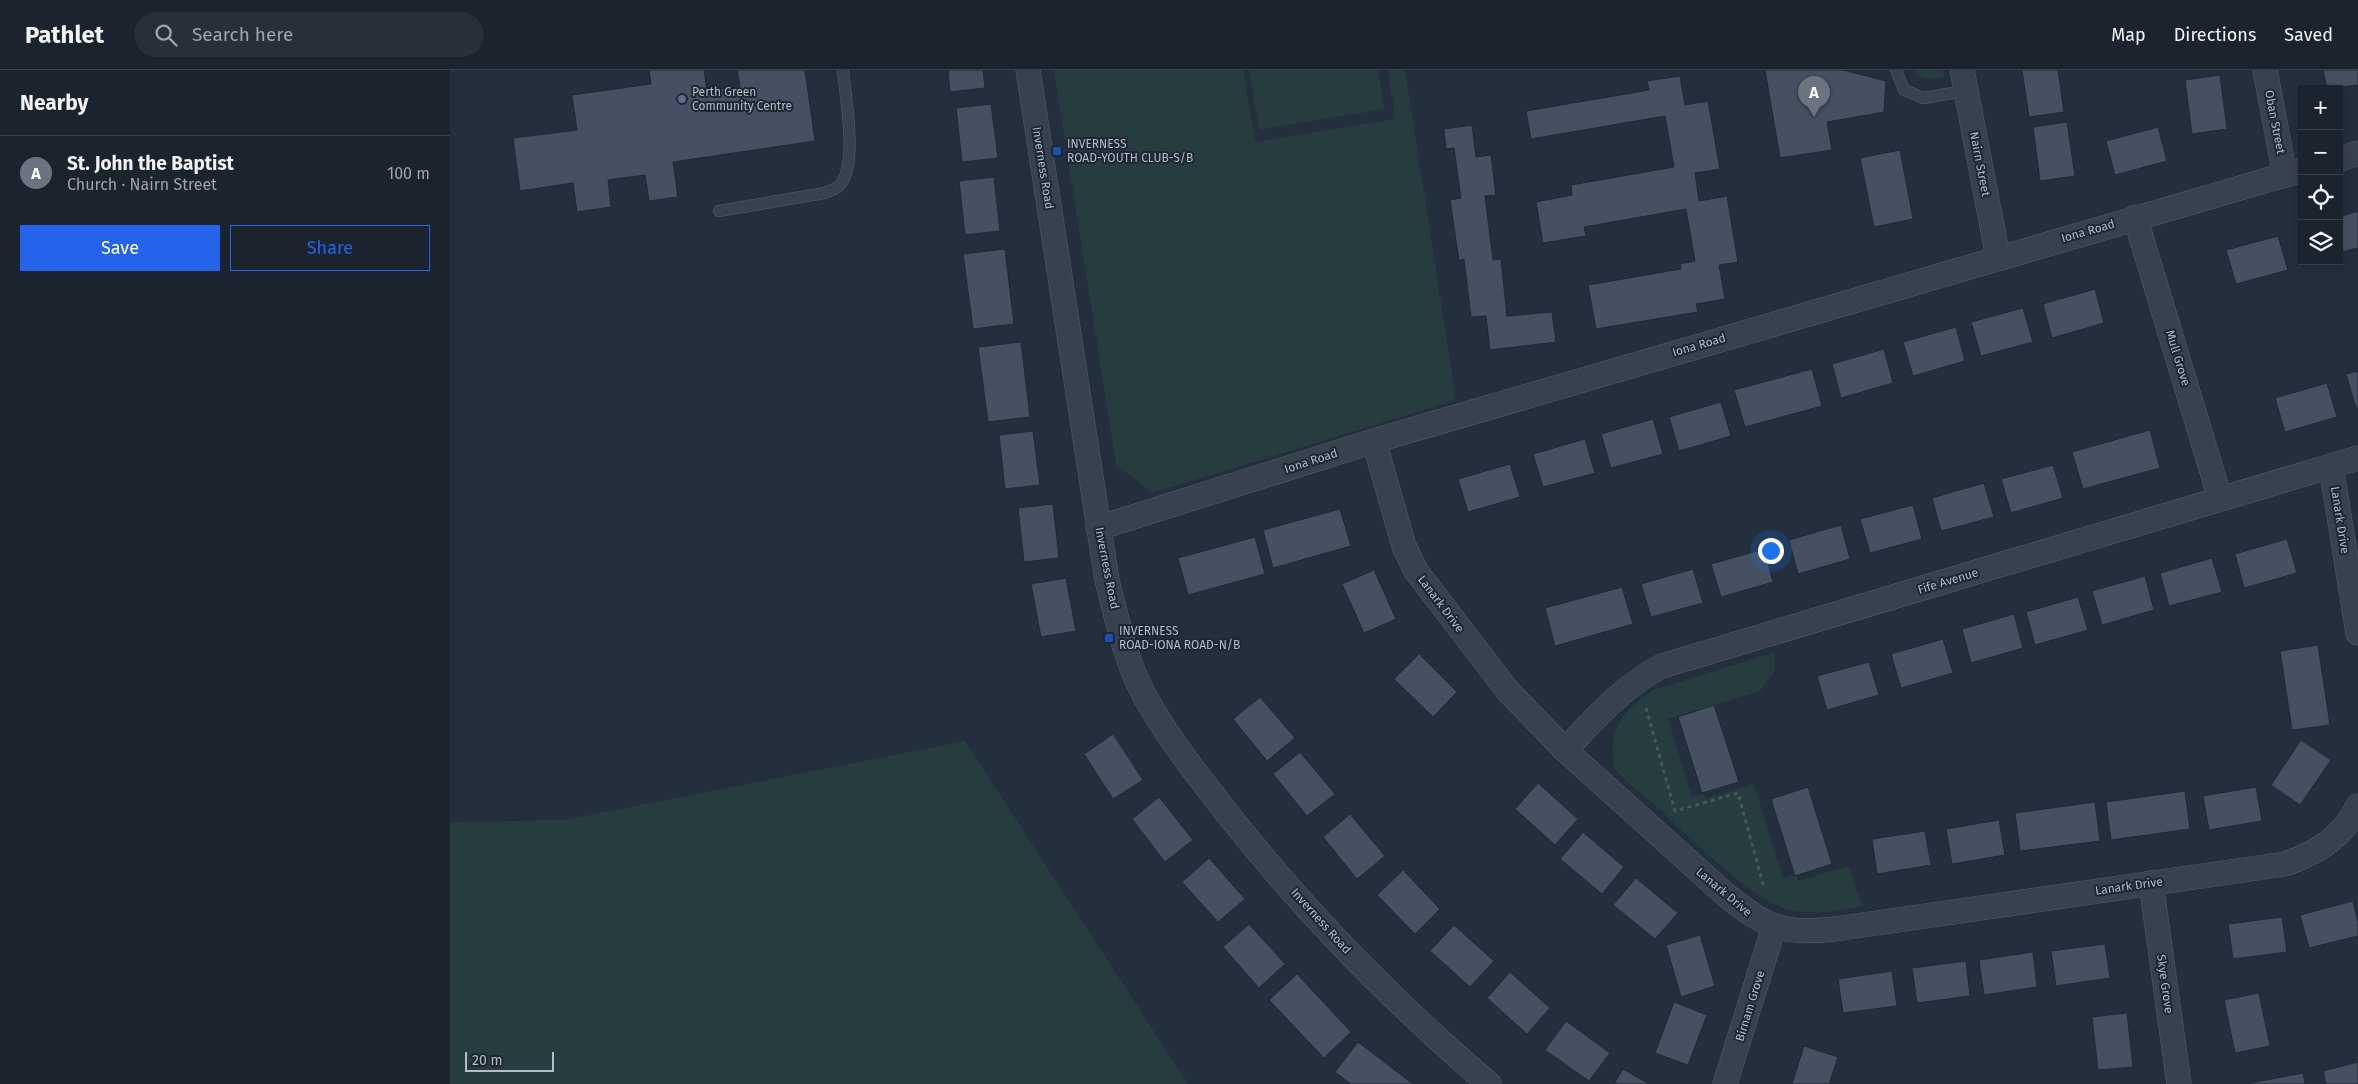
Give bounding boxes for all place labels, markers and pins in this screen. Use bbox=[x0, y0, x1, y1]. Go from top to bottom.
pin: A bbox=[1798, 76, 1830, 117]
place label: Perth Green Community Centre bbox=[692, 85, 792, 113]
marker: Perth Green Community Centre bbox=[676, 93, 688, 105]
place label: INVERNESS ROAD-YOUTH CLUB-S/B bbox=[1067, 137, 1193, 165]
marker: INVERNESS ROAD-YOUTH CLUB-S/B bbox=[1051, 145, 1063, 157]
place label: INVERNESS ROAD-IONA ROAD-N/B bbox=[1119, 624, 1240, 652]
marker: INVERNESS ROAD-IONA ROAD-N/B bbox=[1103, 632, 1115, 644]

